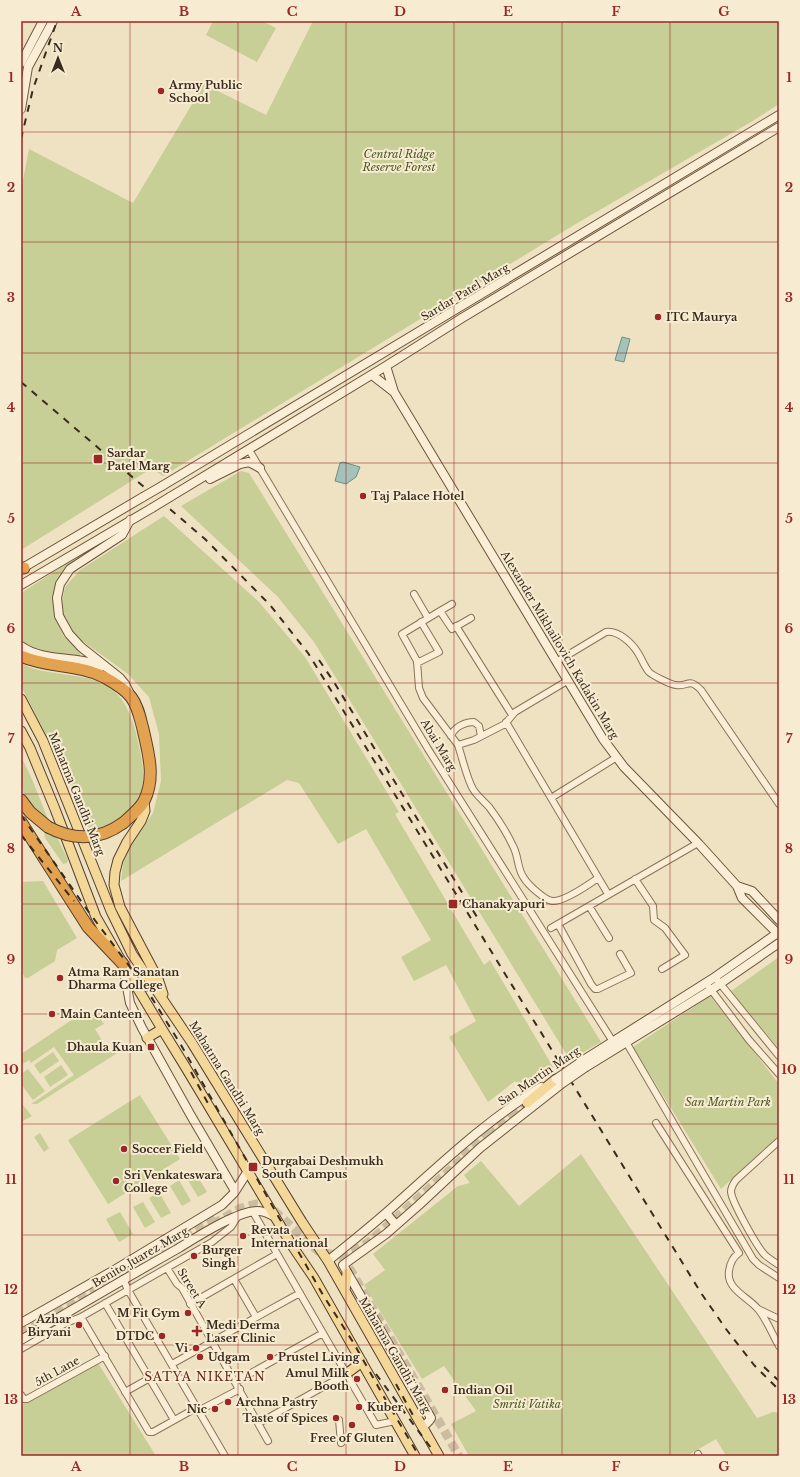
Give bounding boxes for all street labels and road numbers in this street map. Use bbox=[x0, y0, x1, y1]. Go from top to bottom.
street label: Sardar Patel Marg bbox=[418, 260, 512, 324]
street label: Alexander Mikhailovich Kadakin Marg bbox=[497, 547, 622, 742]
street label: Abai Marg bbox=[417, 715, 460, 774]
street label: Mahatma Gandhi Marg bbox=[46, 730, 108, 858]
street label: Mahatma Gandhi Marg bbox=[186, 1018, 268, 1138]
street label: San Martin Marg bbox=[495, 1043, 583, 1109]
street label: Benito Juarez Marg bbox=[89, 1224, 191, 1290]
street label: Street A bbox=[174, 1266, 210, 1311]
street label: Mahatma Gandhi Marg bbox=[356, 1294, 434, 1416]
street label: 5th Lane bbox=[32, 1353, 82, 1389]

